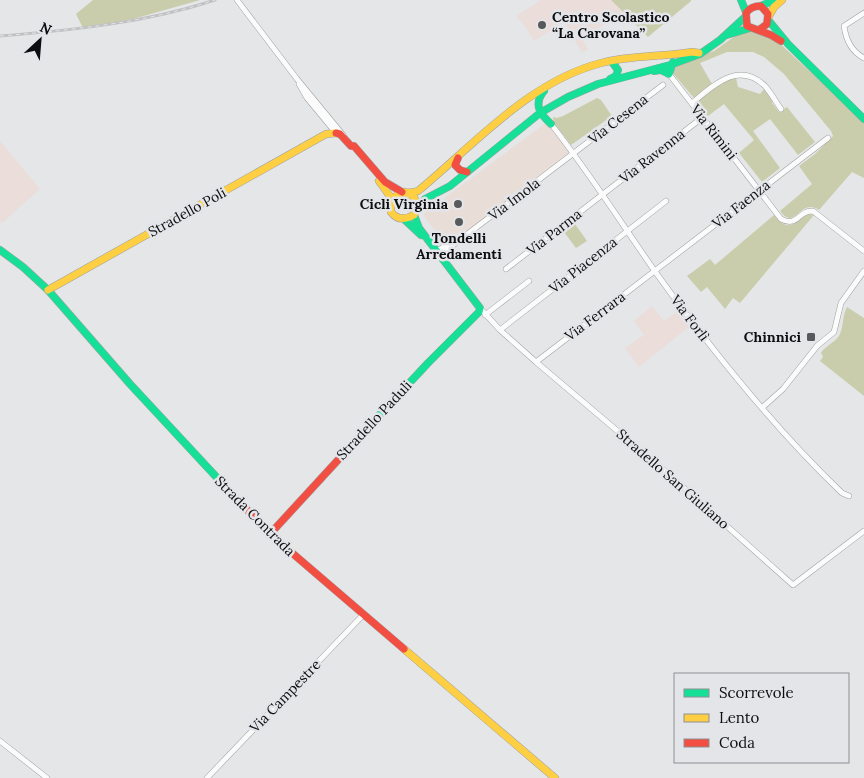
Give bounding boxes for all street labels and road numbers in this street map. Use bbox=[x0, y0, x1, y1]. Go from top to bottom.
street label: Via Cesena bbox=[584, 90, 651, 149]
street label: Via Rimini bbox=[686, 100, 741, 163]
street label: Via Ravenna bbox=[615, 125, 688, 188]
street label: Via Imola bbox=[484, 174, 543, 225]
street label: Via Faenza bbox=[708, 176, 774, 233]
street label: Stradello Poli bbox=[145, 183, 229, 241]
street label: Via Parma bbox=[522, 205, 585, 260]
street label: Via Piacenza bbox=[545, 233, 621, 298]
street label: Via Ferrara bbox=[560, 287, 629, 345]
street label: Via Forlì bbox=[666, 291, 713, 345]
street label: Stradello Paduli bbox=[333, 377, 415, 463]
street label: Stradello San Giuliano bbox=[613, 425, 733, 533]
street label: Strada Contrada bbox=[211, 472, 299, 560]
street label: Via Campestre bbox=[245, 655, 325, 737]

